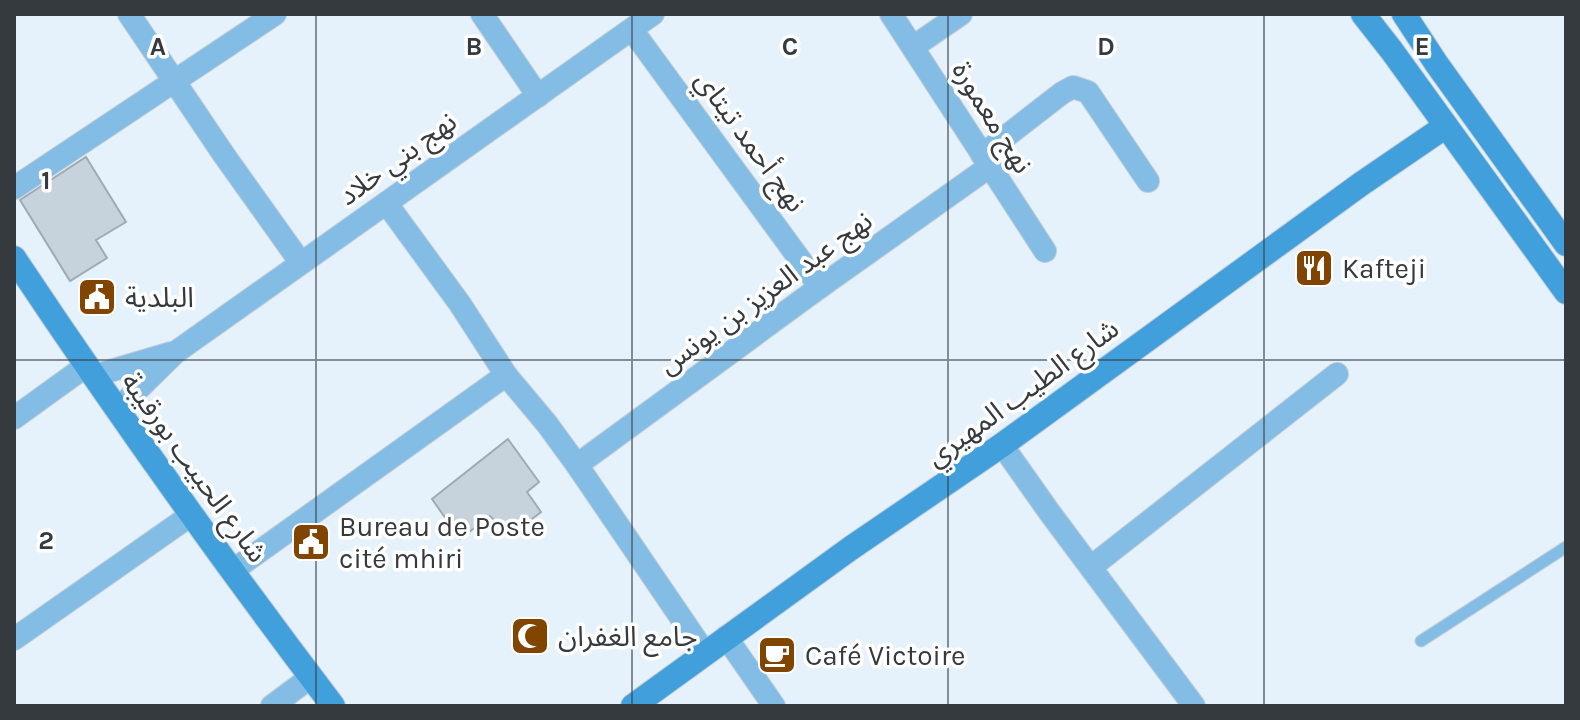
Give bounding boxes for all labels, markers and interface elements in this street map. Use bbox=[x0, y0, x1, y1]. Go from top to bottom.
text: A bbox=[150, 31, 166, 62]
text: B bbox=[466, 31, 482, 62]
text: C bbox=[782, 31, 798, 62]
text: D bbox=[1097, 31, 1115, 62]
text: E bbox=[1414, 31, 1430, 62]
street label: نهج معمورة bbox=[942, 55, 1040, 181]
street label: نهج أحمد تيتاي bbox=[685, 64, 814, 221]
street label: نهج بني خلاد bbox=[332, 105, 465, 216]
text: 1 bbox=[41, 165, 51, 196]
street label: نهج عبد العزيز بن يونس bbox=[652, 204, 881, 384]
restaurant icon: Kafteji bbox=[1293, 247, 1335, 289]
place label: Kafteji bbox=[1342, 252, 1426, 285]
public building icon: البلدية bbox=[76, 276, 118, 318]
place label: البلدية bbox=[125, 281, 194, 314]
street label: شارع الطيب المهيري bbox=[920, 311, 1128, 477]
street label: شارع الحبيب بورقيبة bbox=[111, 366, 275, 571]
place label: Bureau de Poste cité mhiri bbox=[339, 510, 545, 575]
public building icon: Bureau de Poste cité mhiri bbox=[290, 521, 332, 563]
text: 2 bbox=[38, 525, 54, 556]
mosque icon: جامع الغفران bbox=[509, 615, 551, 657]
place label: جامع الغفران bbox=[558, 620, 697, 657]
cafe icon: Café Victoire bbox=[756, 634, 798, 676]
place label: Café Victoire bbox=[805, 639, 965, 672]

